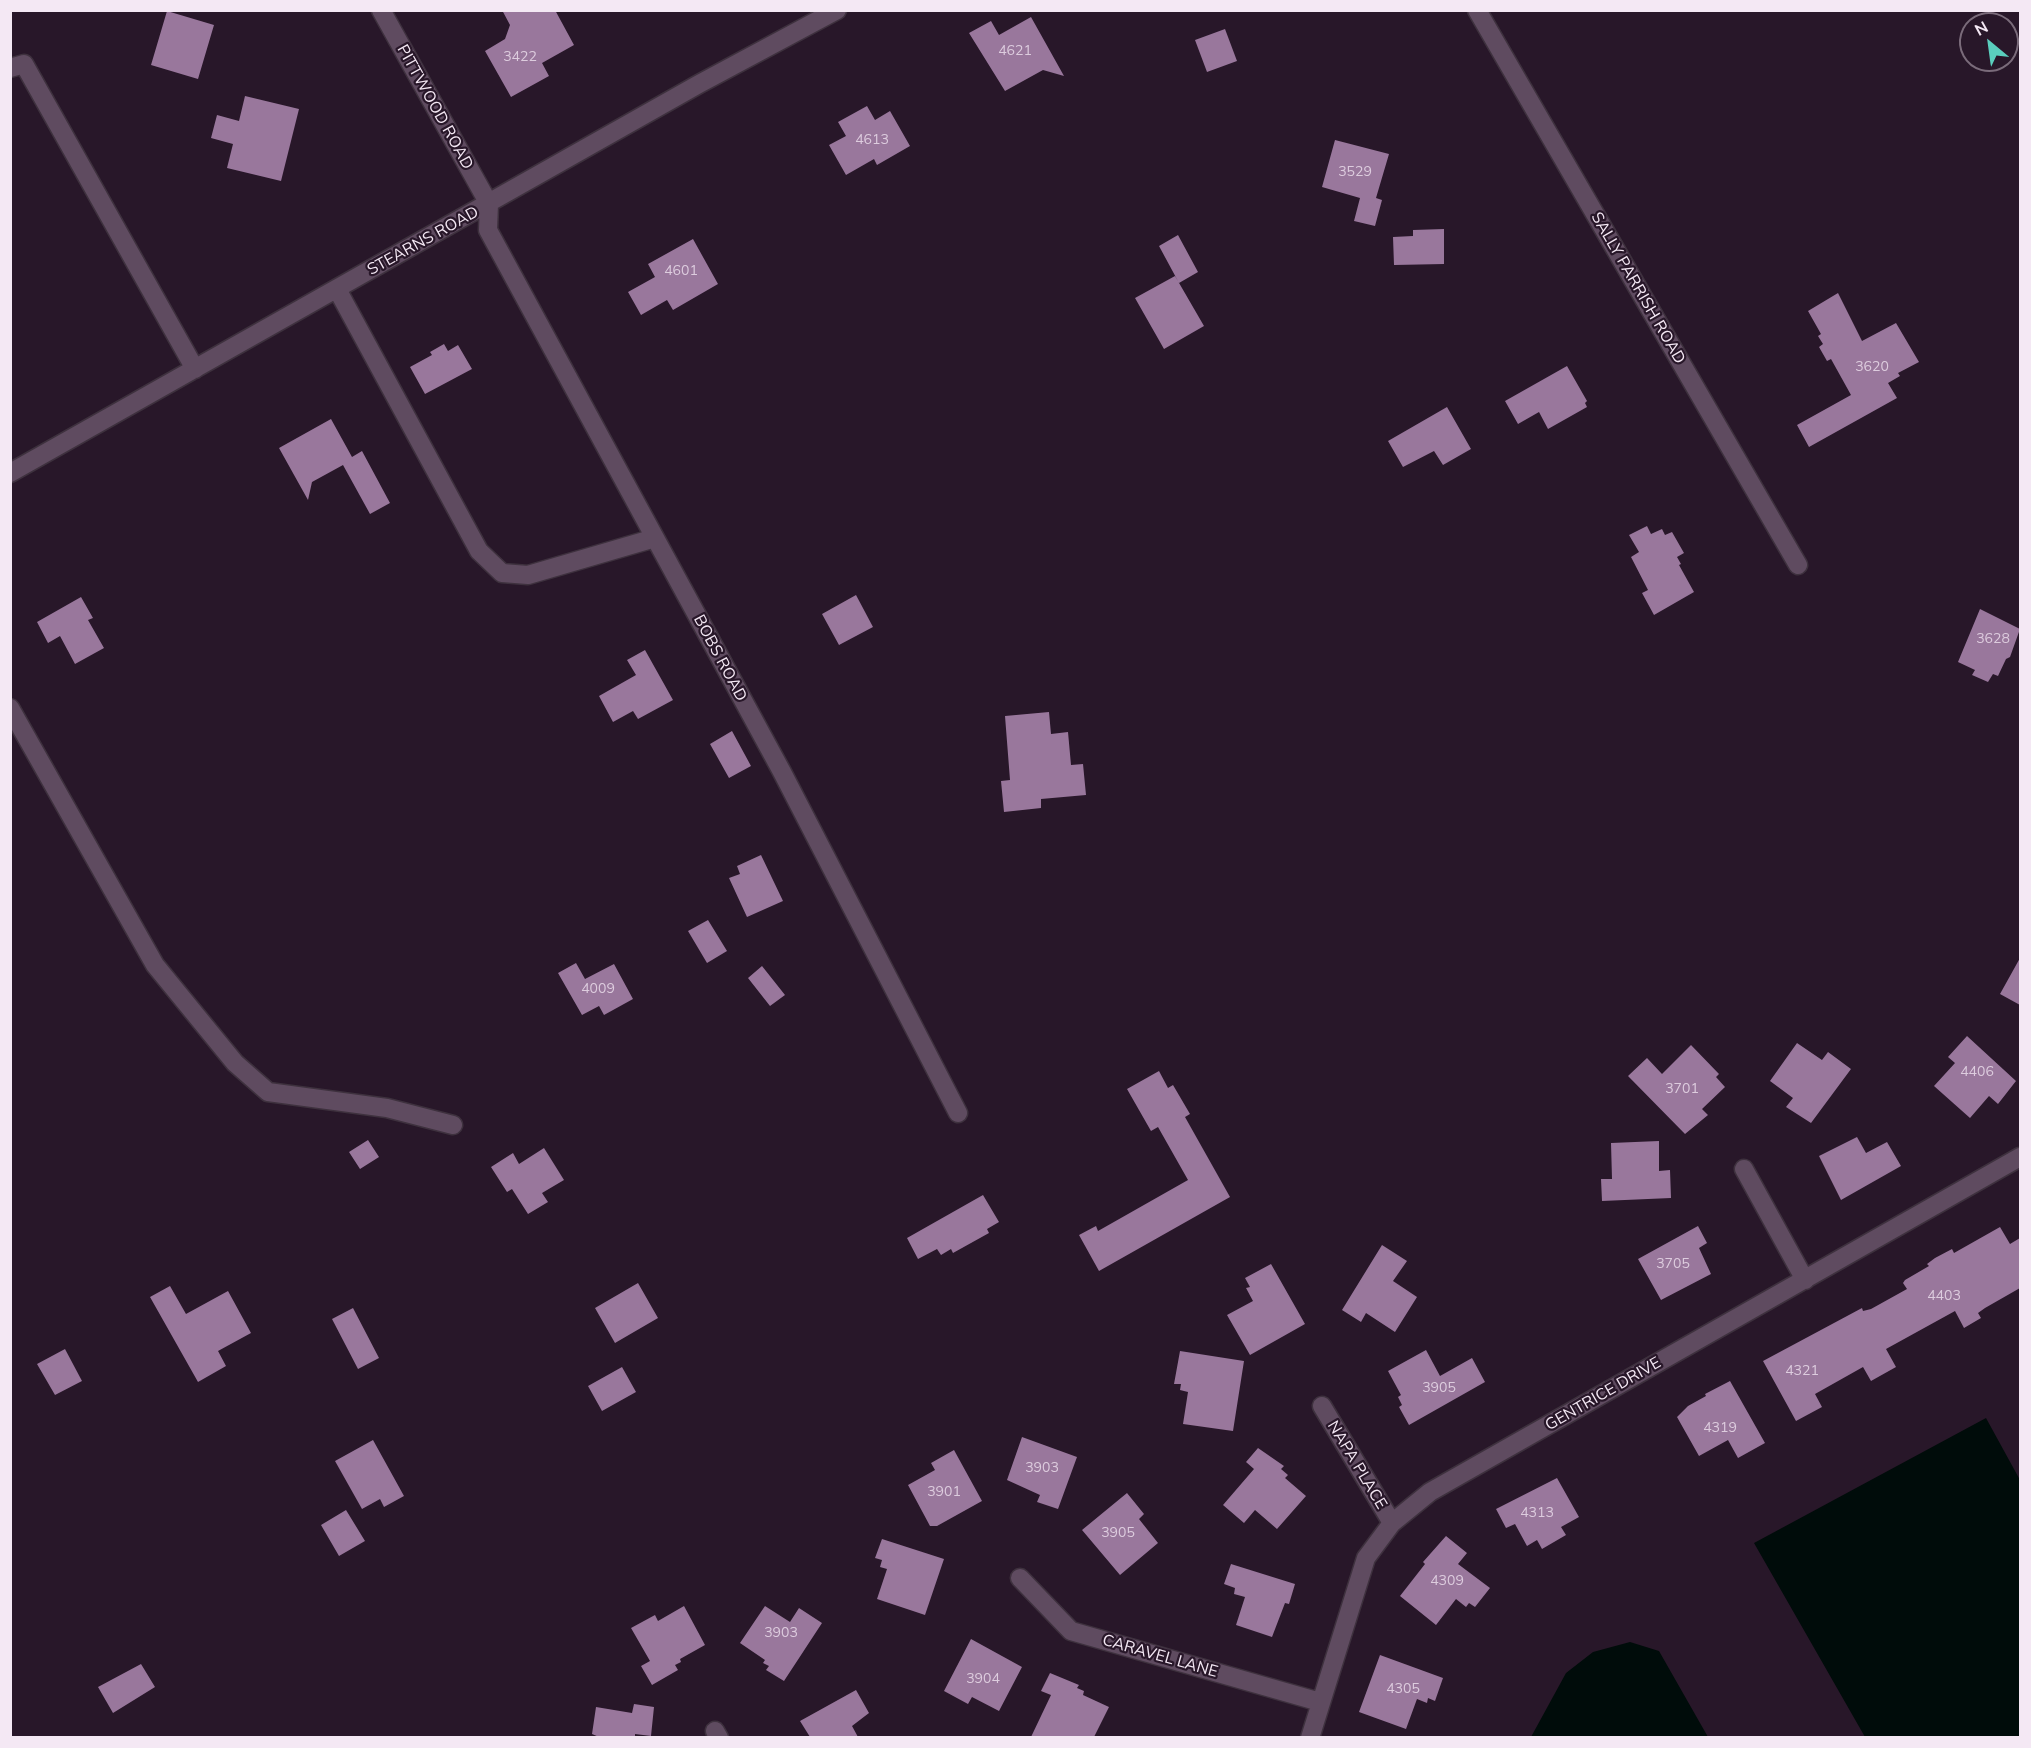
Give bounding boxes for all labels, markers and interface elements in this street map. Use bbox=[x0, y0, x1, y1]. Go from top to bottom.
north arrow bbox=[1959, 12, 2019, 72]
text: N bbox=[1971, 16, 1991, 40]
street label: PITTWOOD ROAD bbox=[393, 41, 477, 173]
house number: 4621 bbox=[998, 43, 1032, 59]
house number: 3422 bbox=[503, 49, 537, 65]
house number: 4613 bbox=[855, 132, 889, 148]
house number: 3529 bbox=[1338, 164, 1372, 180]
street label: STEARNS ROAD bbox=[364, 202, 482, 280]
street label: SALLY PARRISH ROAD bbox=[1587, 209, 1689, 367]
house number: 4601 bbox=[664, 263, 698, 279]
house number: 3620 bbox=[1855, 359, 1889, 375]
street label: BOBS ROAD bbox=[689, 612, 751, 704]
house number: 3628 bbox=[1976, 631, 2010, 647]
house number: 4009 bbox=[581, 981, 615, 997]
house number: 4406 bbox=[1960, 1064, 1994, 1080]
house number: 3701 bbox=[1665, 1081, 1699, 1097]
house number: 3705 bbox=[1656, 1256, 1690, 1272]
house number: 4403 bbox=[1927, 1288, 1961, 1304]
street label: GENTRICE DRIVE bbox=[1542, 1353, 1664, 1435]
house number: 4321 bbox=[1785, 1363, 1819, 1379]
house number: 3905 bbox=[1422, 1380, 1456, 1396]
street label: NAPA PLACE bbox=[1323, 1417, 1391, 1513]
house number: 4319 bbox=[1703, 1420, 1737, 1436]
house number: 3903 bbox=[1025, 1460, 1059, 1476]
house number: 3901 bbox=[927, 1484, 961, 1500]
house number: 4313 bbox=[1520, 1505, 1554, 1521]
house number: 3905 bbox=[1101, 1525, 1135, 1541]
house number: 4309 bbox=[1430, 1573, 1464, 1589]
house number: 3903 bbox=[764, 1625, 798, 1641]
street label: CARAVEL LANE bbox=[1100, 1630, 1220, 1682]
house number: 3904 bbox=[966, 1671, 1000, 1687]
house number: 4305 bbox=[1386, 1681, 1420, 1697]

